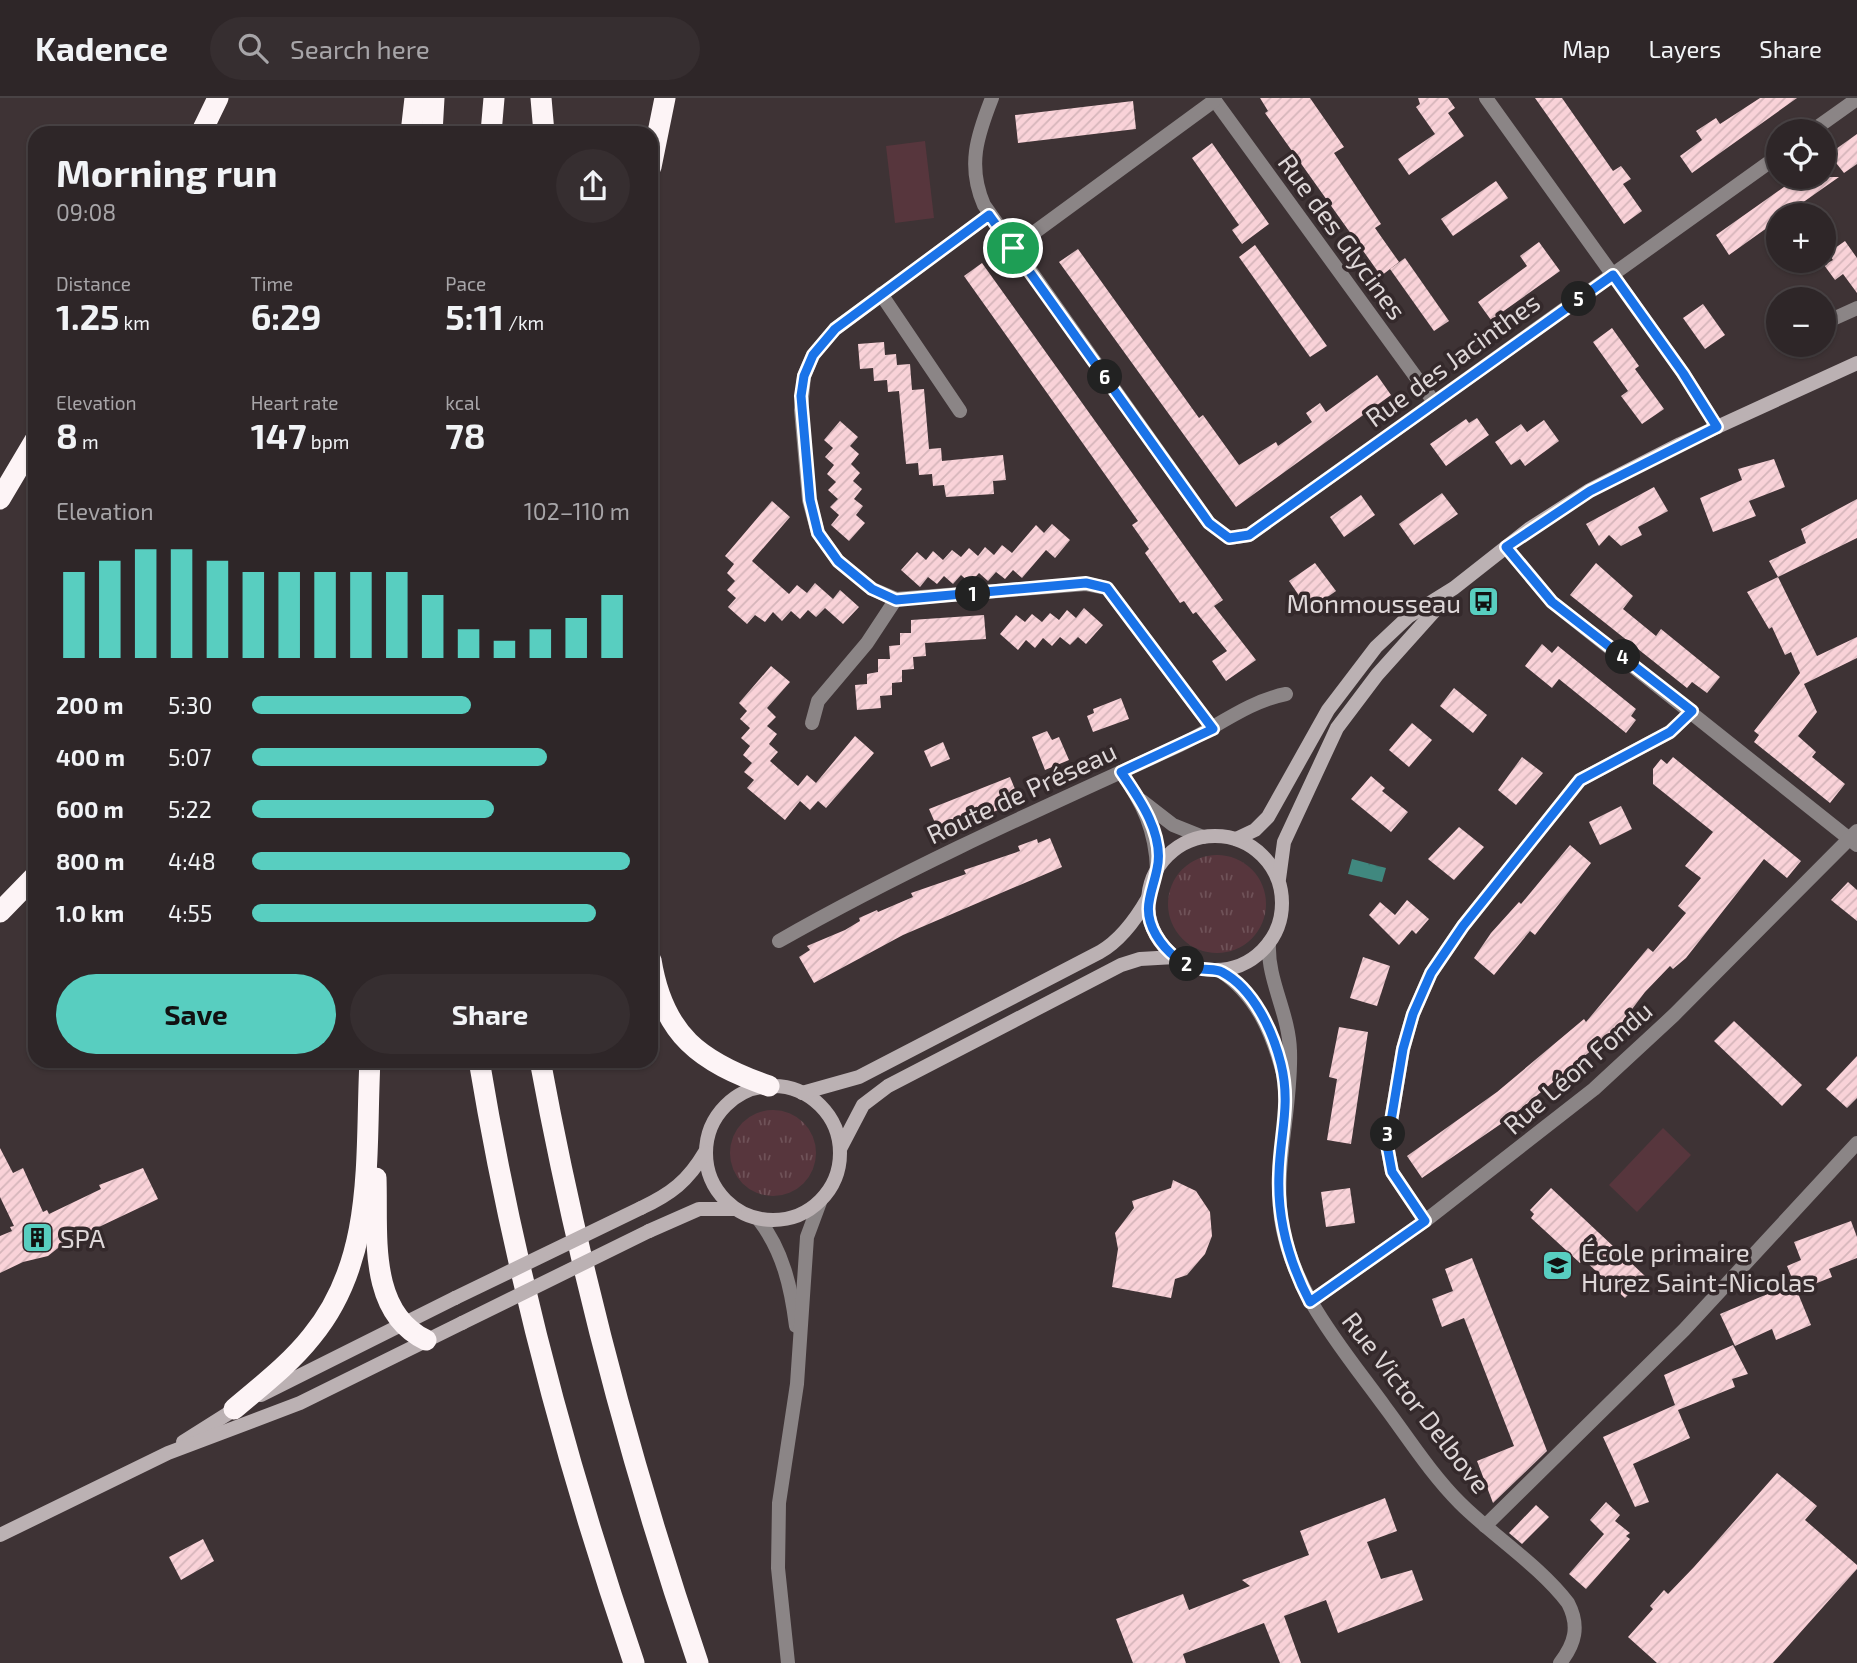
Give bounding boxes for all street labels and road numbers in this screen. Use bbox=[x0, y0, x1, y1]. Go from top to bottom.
street label: Rue des Glycines bbox=[1273, 147, 1413, 325]
street label: Rue des Jacinthes bbox=[1359, 285, 1545, 433]
street label: Route de Préseau bbox=[921, 735, 1121, 849]
street label: Rue Léon Fondu bbox=[1496, 994, 1658, 1140]
street label: Rue Victor Delbove bbox=[1337, 1305, 1497, 1499]

